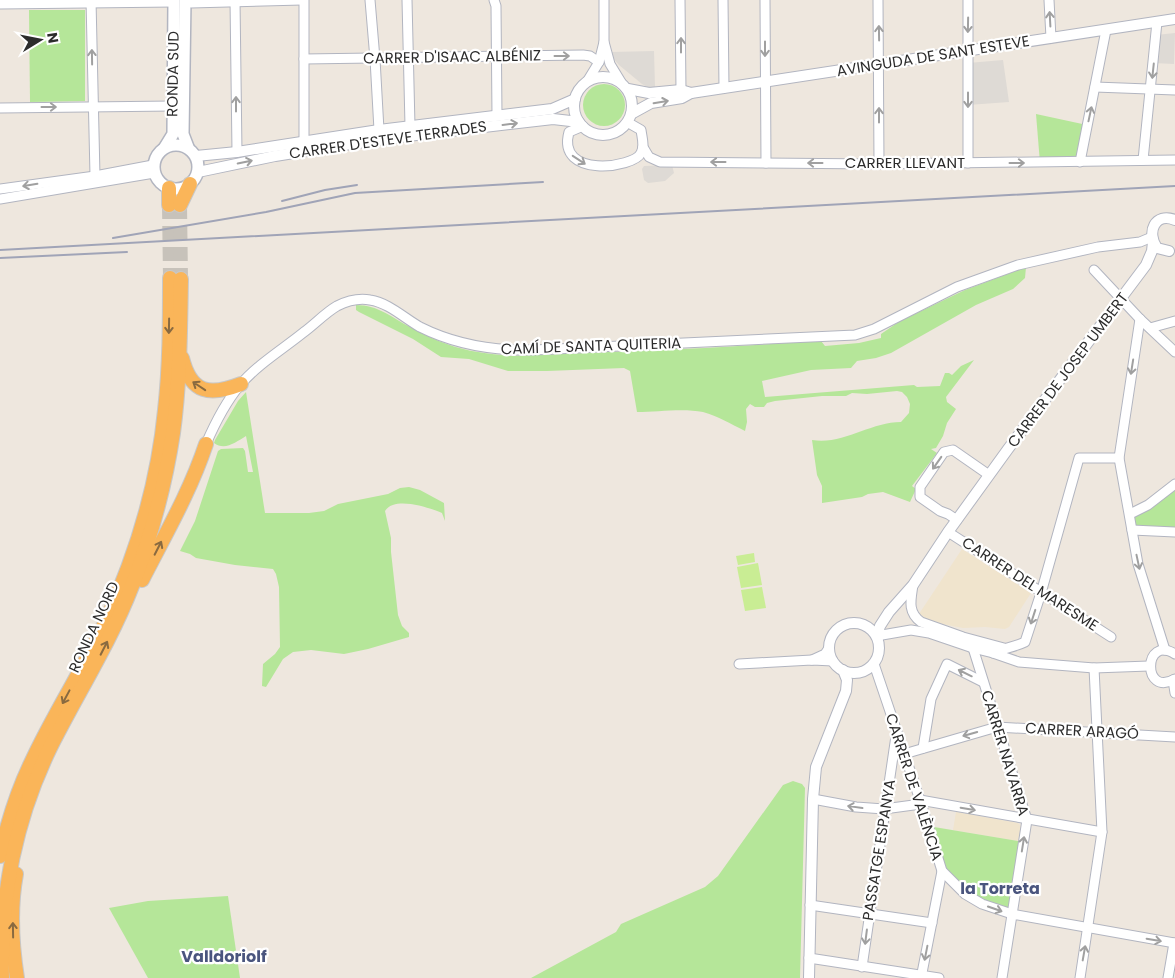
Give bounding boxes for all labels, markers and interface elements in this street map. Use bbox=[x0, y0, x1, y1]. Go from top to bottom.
one-way arrow bbox=[1046, 11, 1055, 27]
north arrow bbox=[15, 15, 65, 65]
one-way arrow bbox=[963, 17, 973, 33]
one-way arrow bbox=[874, 25, 883, 41]
street label: AVINGUDA DE SANT ESTEVE bbox=[835, 30, 1031, 81]
text: N bbox=[42, 31, 64, 45]
street label: RONDA SUD bbox=[161, 31, 184, 117]
one-way arrow bbox=[676, 37, 686, 54]
one-way arrow bbox=[760, 40, 770, 56]
street label: CARRER D'ISAAC ALBÉNIZ bbox=[363, 44, 541, 69]
one-way arrow bbox=[88, 49, 97, 65]
one-way arrow bbox=[554, 51, 570, 61]
one-way arrow bbox=[1148, 62, 1157, 78]
one-way arrow bbox=[963, 91, 973, 107]
one-way arrow bbox=[231, 96, 241, 112]
one-way arrow bbox=[652, 96, 668, 106]
one-way arrow bbox=[40, 102, 56, 112]
one-way arrow bbox=[1085, 106, 1095, 122]
one-way arrow bbox=[874, 107, 884, 124]
street label: CARRER D'ESTEVE TERRADES bbox=[288, 115, 488, 164]
one-way arrow bbox=[502, 119, 518, 129]
street label: CARRER LLEVANT bbox=[845, 152, 965, 173]
one-way arrow bbox=[571, 155, 585, 165]
one-way arrow bbox=[237, 157, 253, 166]
one-way arrow bbox=[710, 158, 726, 167]
one-way arrow bbox=[807, 158, 823, 168]
one-way arrow bbox=[1008, 158, 1025, 168]
one-way arrow bbox=[23, 180, 39, 190]
street label: CARRER DE JOSEP UMBERT bbox=[1002, 288, 1133, 452]
one-way arrow bbox=[164, 318, 174, 334]
street label: CAMÍ DE SANTA QUITERIA bbox=[500, 332, 682, 359]
one-way arrow bbox=[1127, 359, 1137, 375]
one-way arrow bbox=[192, 381, 206, 391]
one-way arrow bbox=[931, 456, 942, 469]
street label: CARRER DEL MARESME bbox=[958, 532, 1103, 636]
one-way arrow bbox=[154, 541, 163, 556]
one-way arrow bbox=[1134, 553, 1143, 569]
street label: RONDA NORD bbox=[63, 578, 124, 676]
one-way arrow bbox=[1028, 609, 1037, 625]
one-way arrow bbox=[100, 641, 109, 656]
one-way arrow bbox=[958, 667, 973, 677]
street label: CARRER NAVARRA bbox=[976, 688, 1035, 818]
one-way arrow bbox=[60, 690, 70, 704]
street label: CARRER DE VALÈNCIA bbox=[881, 711, 948, 863]
street label: CARRER ARAGÓ bbox=[1025, 717, 1139, 744]
one-way arrow bbox=[963, 730, 979, 740]
street label: PASSATGE ESPANYA bbox=[857, 778, 900, 922]
one-way arrow bbox=[848, 801, 864, 811]
one-way arrow bbox=[960, 805, 976, 815]
one-way arrow bbox=[1019, 836, 1029, 852]
district label: la Torreta bbox=[960, 877, 1040, 900]
one-way arrow bbox=[987, 905, 1002, 914]
one-way arrow bbox=[9, 922, 18, 938]
one-way arrow bbox=[861, 928, 871, 944]
one-way arrow bbox=[1146, 935, 1162, 945]
district label: Valldoriolf bbox=[181, 945, 267, 968]
one-way arrow bbox=[920, 945, 930, 961]
one-way arrow bbox=[1079, 946, 1089, 962]

